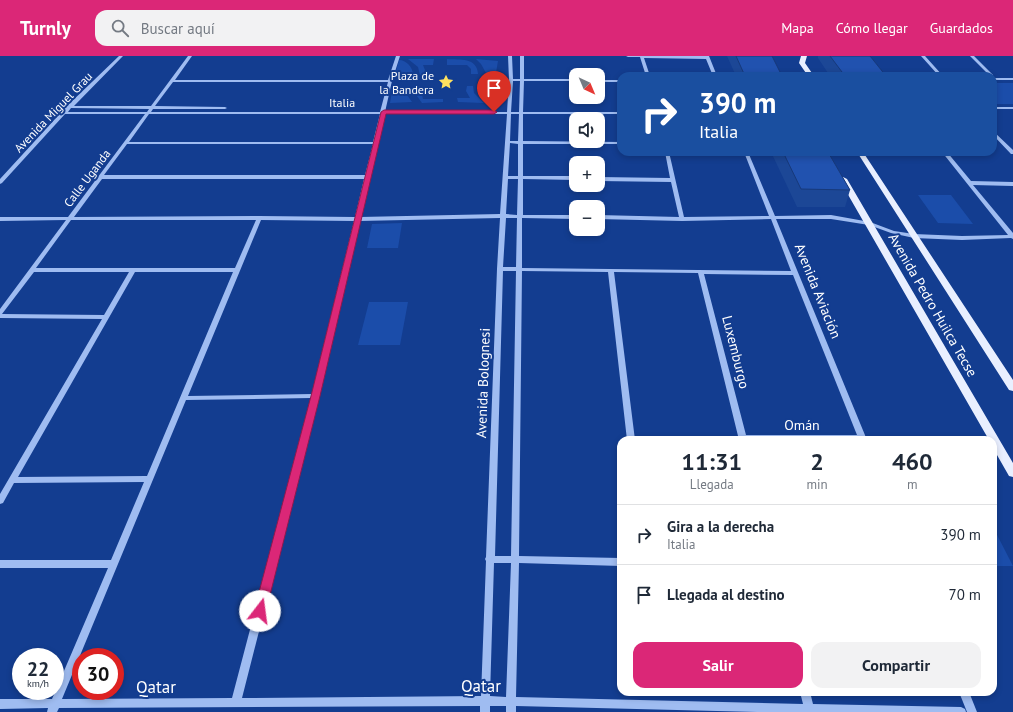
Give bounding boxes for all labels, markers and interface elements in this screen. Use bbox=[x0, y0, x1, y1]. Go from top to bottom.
search box bbox=[95, 10, 375, 46]
text: Turnly bbox=[20, 16, 71, 40]
icon: search bbox=[109, 17, 131, 39]
text: Buscar aquí bbox=[141, 19, 215, 38]
text: Mapa bbox=[781, 19, 814, 37]
text: Cómo llegar bbox=[836, 19, 908, 37]
text: Guardados bbox=[930, 19, 993, 37]
place label: Plaza de la Bandera bbox=[379, 68, 434, 97]
north arrow bbox=[569, 68, 605, 104]
map controls bbox=[569, 68, 605, 236]
street label: Avenida Miguel Grau bbox=[11, 69, 95, 155]
pin bbox=[477, 71, 511, 112]
place icon: Plaza de la Bandera bbox=[437, 73, 455, 91]
icon: arrive bbox=[483, 77, 505, 99]
text: 390 m bbox=[699, 84, 776, 121]
icon: right bbox=[633, 88, 685, 140]
street label: Italia bbox=[329, 95, 355, 110]
button: sound bbox=[569, 112, 605, 148]
text: Italia bbox=[699, 120, 738, 143]
street label: Calle Uganda bbox=[61, 146, 114, 210]
button: + bbox=[569, 156, 605, 192]
button: − bbox=[569, 200, 605, 236]
street label: Avenida Pedro Huilca Tecse bbox=[885, 230, 981, 380]
street label: Avenida Aviación bbox=[791, 241, 845, 341]
street label: Luxemburgo bbox=[718, 314, 754, 390]
street label: Avenida Bolognesi bbox=[472, 328, 494, 438]
street label: Omán bbox=[784, 416, 820, 434]
text: 11:31 bbox=[681, 446, 742, 477]
text: 2 bbox=[810, 446, 824, 477]
text: 460 bbox=[892, 446, 933, 477]
text: Llegada bbox=[690, 476, 734, 493]
text: min bbox=[806, 476, 828, 493]
text: m bbox=[907, 476, 918, 493]
text: Gira a la derecha bbox=[667, 517, 774, 536]
icon: right bbox=[633, 524, 655, 546]
text: 390 m bbox=[940, 525, 981, 544]
text: Italia bbox=[667, 536, 695, 553]
icon: arrive bbox=[633, 584, 655, 606]
text: Llegada al destino bbox=[667, 585, 785, 604]
text: 70 m bbox=[948, 585, 981, 604]
position arrow bbox=[239, 590, 281, 632]
button: Salir bbox=[633, 642, 803, 688]
button: Compartir bbox=[811, 642, 981, 688]
speed limit sign: 30 bbox=[72, 648, 124, 700]
text: 22 bbox=[27, 656, 49, 682]
street label: Qatar bbox=[461, 675, 501, 697]
street label: Qatar bbox=[136, 676, 176, 698]
text: km/h bbox=[27, 677, 49, 690]

